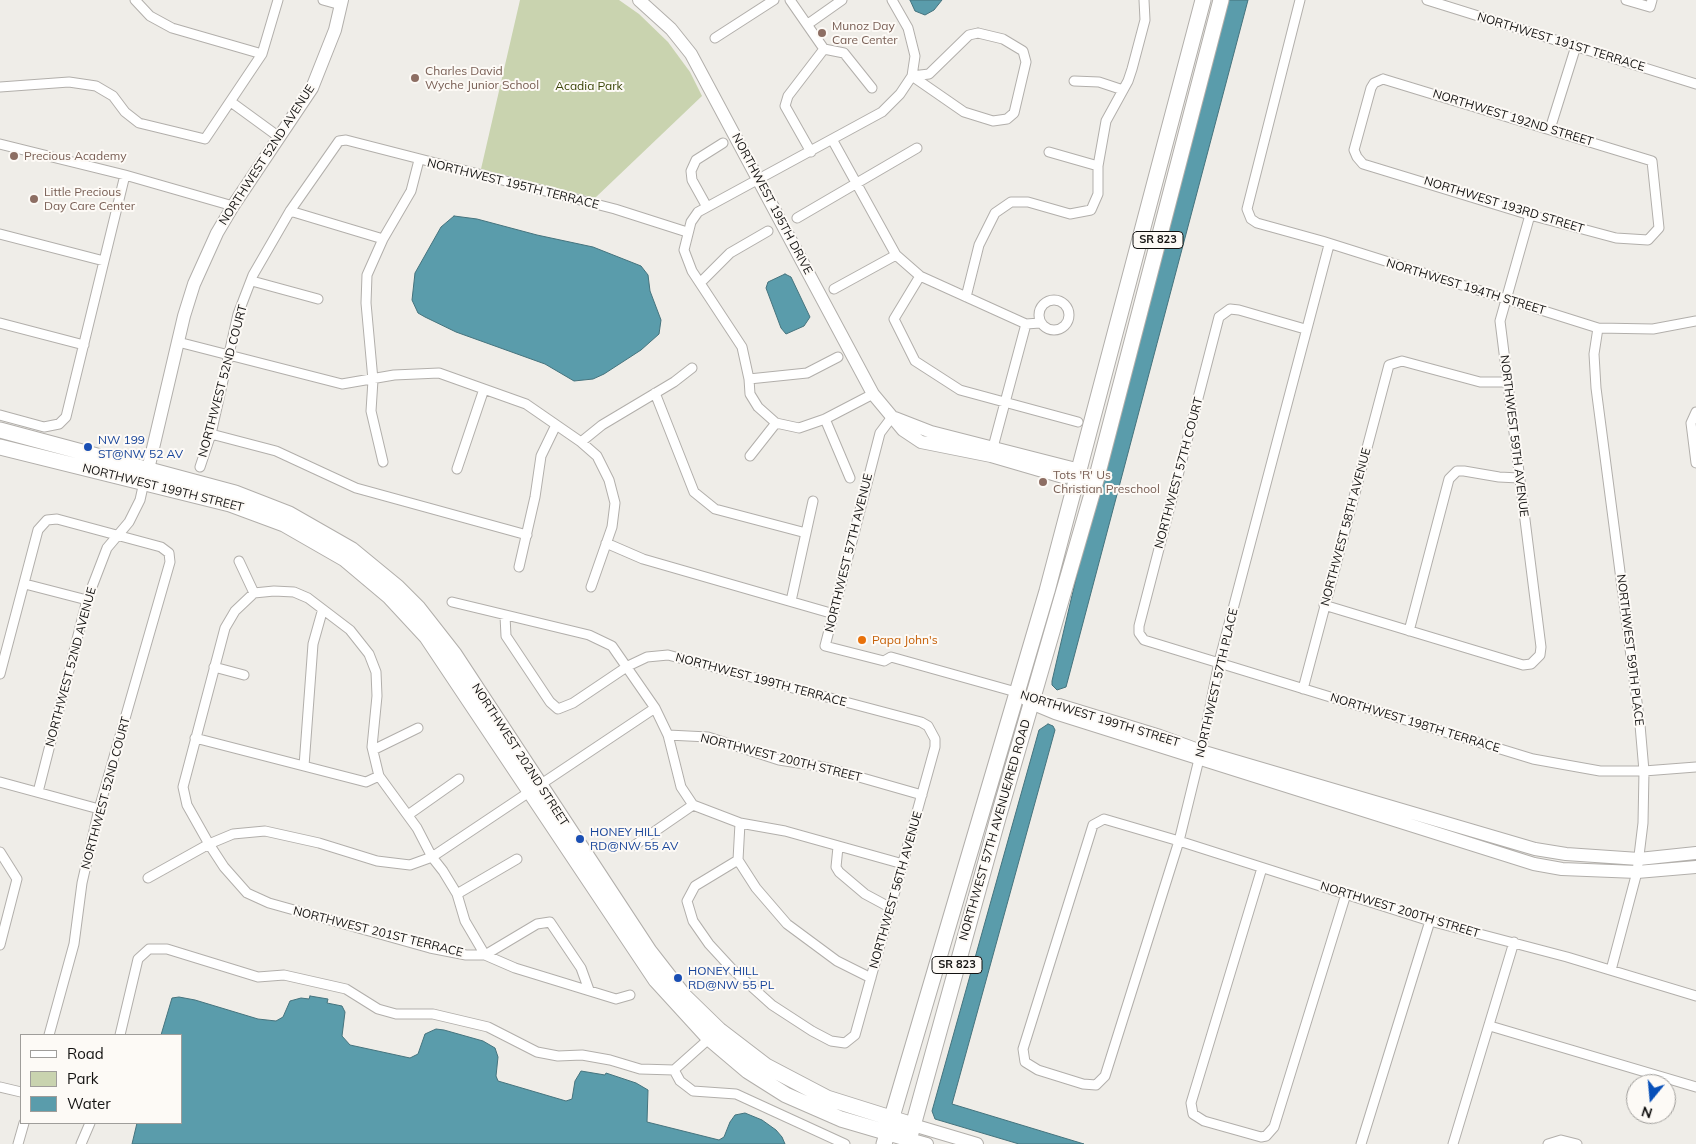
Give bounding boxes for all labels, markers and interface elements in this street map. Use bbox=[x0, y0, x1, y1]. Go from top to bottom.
street label: NORTHWEST 191ST TERRACE bbox=[1475, 10, 1647, 74]
place label: Munoz Day Care Center bbox=[832, 19, 898, 47]
marker: Munoz Day Care Center bbox=[816, 27, 828, 39]
place label: Charles David Wyche Junior School bbox=[425, 64, 539, 92]
marker: Charles David Wyche Junior School bbox=[409, 72, 421, 84]
park label: Acadia Park bbox=[555, 79, 623, 93]
street label: NORTHWEST 52ND AVENUE bbox=[216, 82, 318, 228]
street label: NORTHWEST 192ND STREET bbox=[1431, 87, 1595, 149]
street label: NORTHWEST 195TH DRIVE bbox=[729, 131, 815, 277]
place label: Precious Academy bbox=[24, 149, 127, 163]
marker: Precious Academy bbox=[8, 150, 20, 162]
street label: NORTHWEST 195TH TERRACE bbox=[426, 156, 600, 212]
street label: NORTHWEST 193RD STREET bbox=[1422, 174, 1586, 236]
place label: Little Precious Day Care Center bbox=[44, 185, 135, 213]
marker: Little Precious Day Care Center bbox=[28, 193, 40, 205]
road number: SR 823 bbox=[1133, 232, 1183, 248]
street label: NORTHWEST 194TH STREET bbox=[1385, 256, 1547, 318]
street label: NORTHWEST 52ND COURT bbox=[196, 303, 250, 459]
street label: NORTHWEST 59TH AVENUE bbox=[1497, 354, 1531, 518]
street label: NORTHWEST 57TH COURT bbox=[1152, 396, 1206, 550]
place label: NW 199 ST@NW 52 AV bbox=[98, 433, 183, 461]
marker: NW 199 ST@NW 52 AV bbox=[82, 441, 94, 453]
street label: NORTHWEST 58TH AVENUE bbox=[1318, 446, 1374, 608]
street label: NORTHWEST 199TH STREET bbox=[81, 461, 245, 515]
place label: Tots 'R' Us Christian Preschool bbox=[1053, 468, 1160, 496]
street label: NORTHWEST 57TH AVENUE bbox=[822, 472, 876, 634]
marker: Tots 'R' Us Christian Preschool bbox=[1037, 476, 1049, 488]
street label: NORTHWEST 59TH PLACE bbox=[1614, 573, 1646, 727]
street label: NORTHWEST 52ND AVENUE bbox=[43, 586, 99, 748]
street label: NORTHWEST 57TH PLACE bbox=[1193, 607, 1241, 759]
place label: Papa John's bbox=[872, 633, 938, 647]
marker: Papa John's bbox=[856, 634, 868, 646]
street label: NORTHWEST 199TH TERRACE bbox=[674, 650, 848, 710]
street label: NORTHWEST 202ND STREET bbox=[468, 681, 572, 829]
street label: NORTHWEST 199TH STREET bbox=[1019, 688, 1181, 750]
street label: NORTHWEST 198TH TERRACE bbox=[1328, 690, 1502, 756]
street label: NORTHWEST 52ND COURT bbox=[79, 715, 133, 871]
street label: NORTHWEST 57TH AVENUE/RED ROAD bbox=[956, 718, 1034, 942]
street label: NORTHWEST 200TH STREET bbox=[699, 731, 863, 785]
street label: NORTHWEST 56TH AVENUE bbox=[867, 810, 925, 970]
place label: HONEY HILL RD@NW 55 AV bbox=[590, 825, 678, 853]
marker: HONEY HILL RD@NW 55 AV bbox=[574, 833, 586, 845]
street label: NORTHWEST 200TH STREET bbox=[1319, 879, 1481, 941]
street label: NORTHWEST 201ST TERRACE bbox=[292, 904, 464, 960]
road number: SR 823 bbox=[932, 956, 982, 974]
place label: HONEY HILL RD@NW 55 PL bbox=[688, 964, 774, 992]
marker: HONEY HILL RD@NW 55 PL bbox=[672, 972, 684, 984]
legend bbox=[20, 1034, 182, 1124]
text: Road bbox=[67, 1044, 104, 1063]
text: Park bbox=[67, 1069, 99, 1088]
north arrow bbox=[1626, 1074, 1676, 1124]
text: Water bbox=[67, 1094, 111, 1113]
text: N bbox=[1639, 1102, 1655, 1123]

